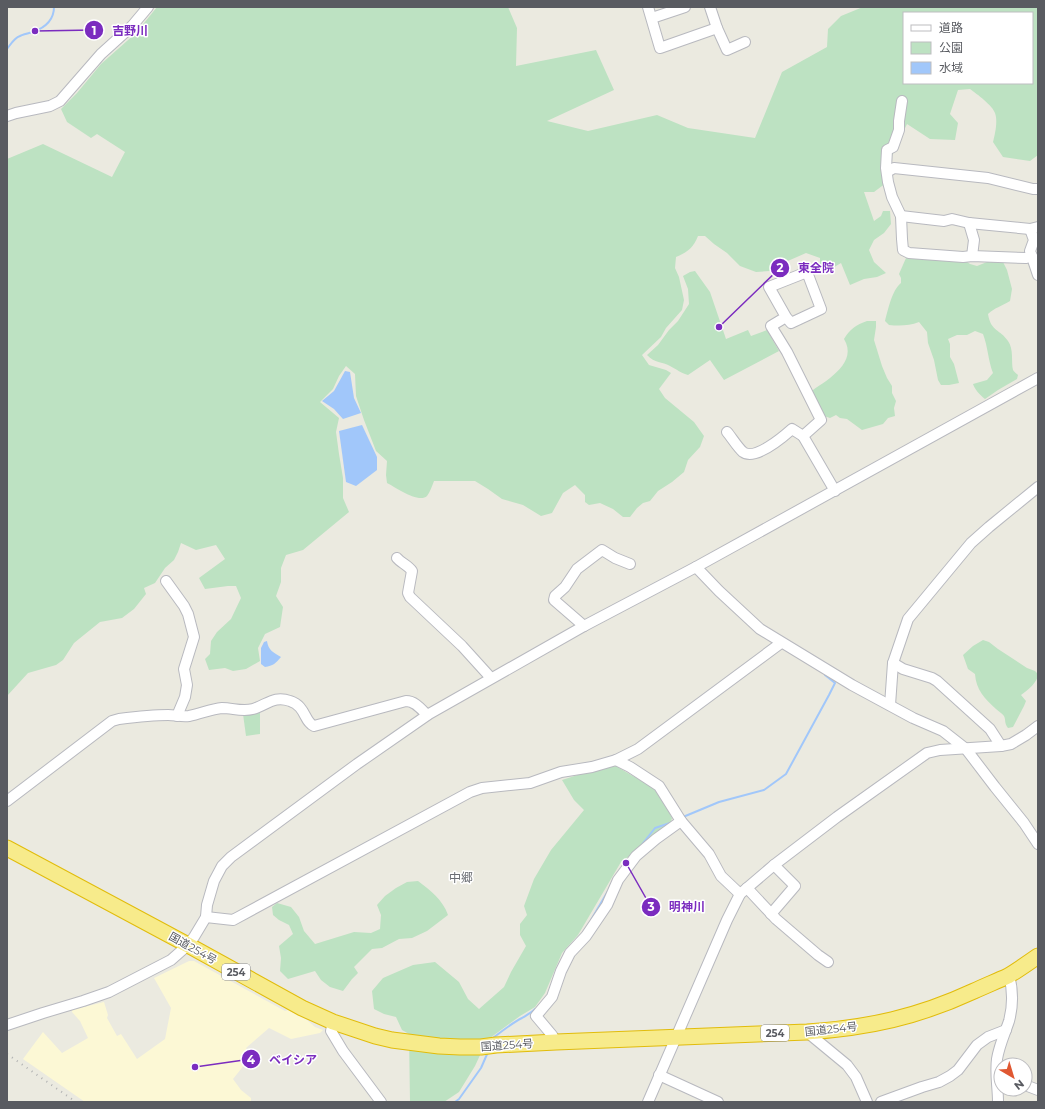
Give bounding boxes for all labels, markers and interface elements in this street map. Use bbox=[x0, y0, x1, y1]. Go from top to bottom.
legend bbox=[903, 12, 1033, 84]
callout: 吉野川 bbox=[84, 18, 156, 42]
text: 道路 bbox=[939, 20, 963, 35]
text: 1 bbox=[92, 23, 96, 38]
text: 吉野川 bbox=[112, 23, 148, 38]
text: 公園 bbox=[939, 40, 963, 55]
text: 水域 bbox=[939, 60, 963, 75]
callout: 東全院 bbox=[770, 256, 842, 280]
text: 2 bbox=[776, 260, 784, 275]
text: 東全院 bbox=[798, 260, 834, 275]
district label: 中郷 bbox=[449, 870, 473, 885]
callout: 明神川 bbox=[641, 895, 713, 919]
text: 3 bbox=[646, 899, 655, 914]
text: 明神川 bbox=[669, 899, 705, 914]
street label: 国道254号 bbox=[167, 929, 219, 967]
road number: 254 bbox=[222, 964, 250, 980]
street label: 国道254号 bbox=[804, 1019, 858, 1039]
road number: 254 bbox=[761, 1025, 789, 1041]
street label: 国道254号 bbox=[480, 1036, 534, 1054]
callout: ベイシア bbox=[241, 1047, 325, 1071]
text: 4 bbox=[247, 1052, 256, 1067]
text: ベイシア bbox=[269, 1052, 317, 1067]
north arrow bbox=[993, 1057, 1033, 1097]
text: N bbox=[1011, 1077, 1027, 1093]

